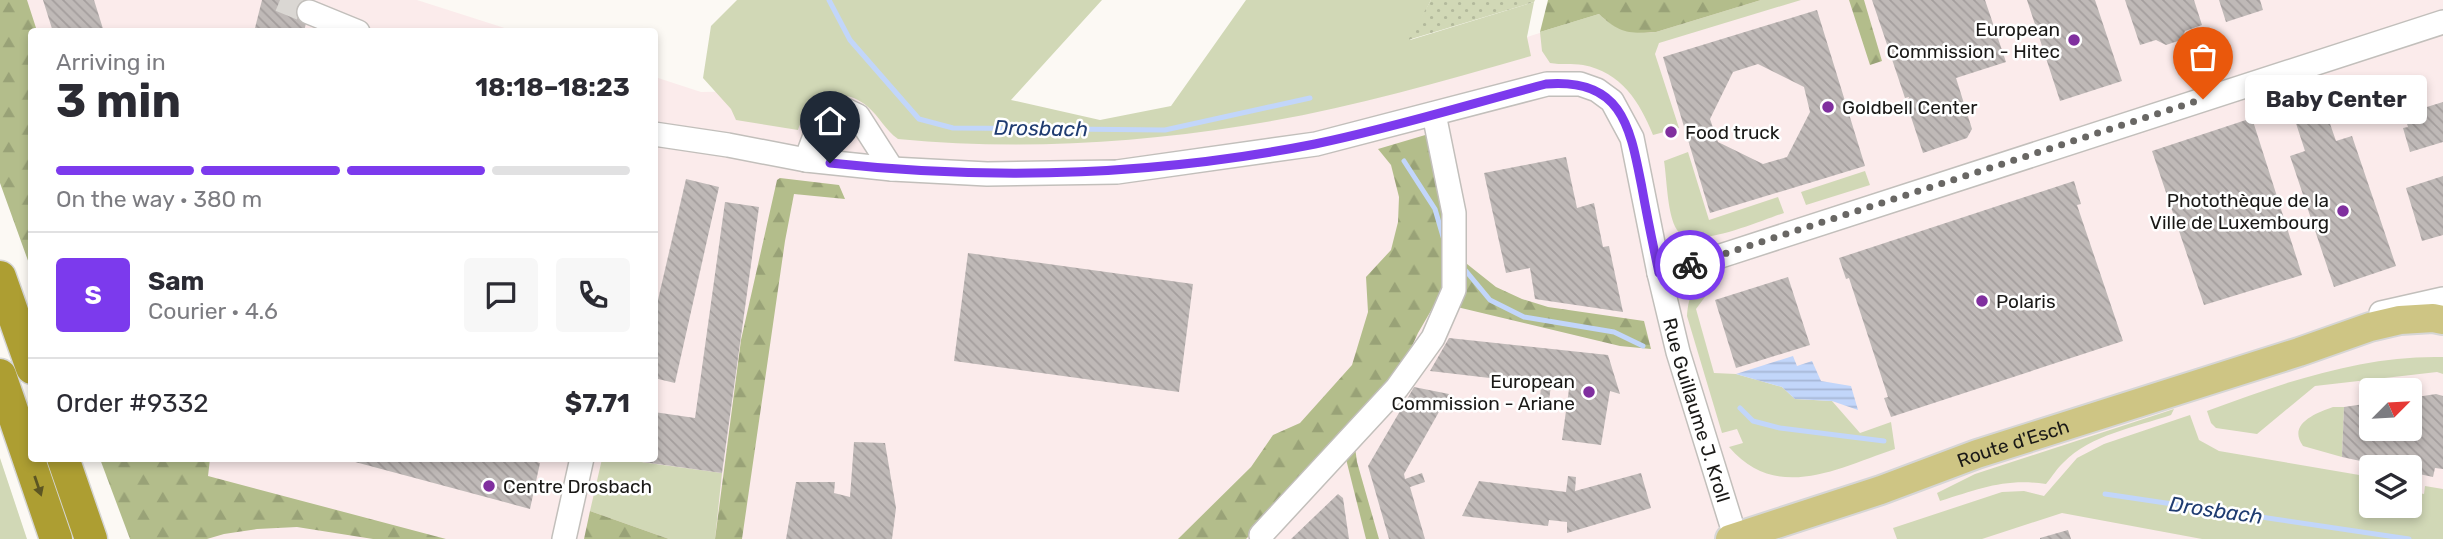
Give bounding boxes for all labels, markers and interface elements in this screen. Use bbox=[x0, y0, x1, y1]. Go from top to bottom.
place label: European Commission - Hitec bbox=[1886, 18, 2060, 63]
pin bbox=[2173, 27, 2233, 99]
marker: European Commission - Hitec bbox=[2066, 32, 2082, 48]
icon: bag bbox=[2184, 38, 2222, 76]
text: Arriving in bbox=[56, 48, 166, 76]
text: 18:18–18:23 bbox=[475, 72, 630, 103]
text: 3 min bbox=[56, 74, 181, 129]
callout: Baby Center bbox=[2245, 74, 2427, 124]
text: Baby Center bbox=[2265, 85, 2407, 113]
pin bbox=[800, 91, 860, 163]
place label: Goldbell Center bbox=[1842, 96, 1978, 119]
marker: Goldbell Center bbox=[1820, 99, 1836, 115]
icon: home bbox=[811, 102, 849, 140]
water label: Drosbach bbox=[994, 115, 1088, 141]
place label: Food truck bbox=[1685, 121, 1780, 144]
marker: Food truck bbox=[1663, 124, 1679, 140]
text: On the way · 380 m bbox=[56, 185, 262, 213]
place label: Photothèque de la Ville de Luxembourg bbox=[2150, 189, 2329, 234]
marker: Photothèque de la Ville de Luxembourg bbox=[2335, 203, 2351, 219]
courier bbox=[1655, 230, 1725, 300]
icon: bike bbox=[1671, 246, 1709, 284]
button: chat bbox=[464, 258, 538, 332]
button: phone bbox=[556, 258, 630, 332]
text: Sam bbox=[148, 266, 204, 297]
text: S bbox=[84, 280, 102, 311]
place label: Polaris bbox=[1996, 290, 2056, 313]
marker: Polaris bbox=[1974, 293, 1990, 309]
text: Courier · 4.6 bbox=[148, 297, 278, 325]
street label: Rue Guillaume J. Kroll bbox=[1659, 315, 1735, 505]
place label: European Commission - Ariane bbox=[1391, 370, 1575, 415]
north arrow bbox=[2359, 378, 2422, 441]
map controls bbox=[2359, 378, 2422, 518]
marker: European Commission - Ariane bbox=[1581, 384, 1597, 400]
text: Order #9332 bbox=[56, 388, 209, 419]
text: $7.71 bbox=[565, 388, 630, 419]
street label: Route d'Esch bbox=[1954, 414, 2072, 472]
button: layers bbox=[2359, 455, 2422, 518]
one-way arrow bbox=[33, 475, 44, 496]
place label: Centre Drosbach bbox=[503, 475, 652, 498]
marker: Centre Drosbach bbox=[481, 478, 497, 494]
water label: Drosbach bbox=[2168, 491, 2264, 529]

